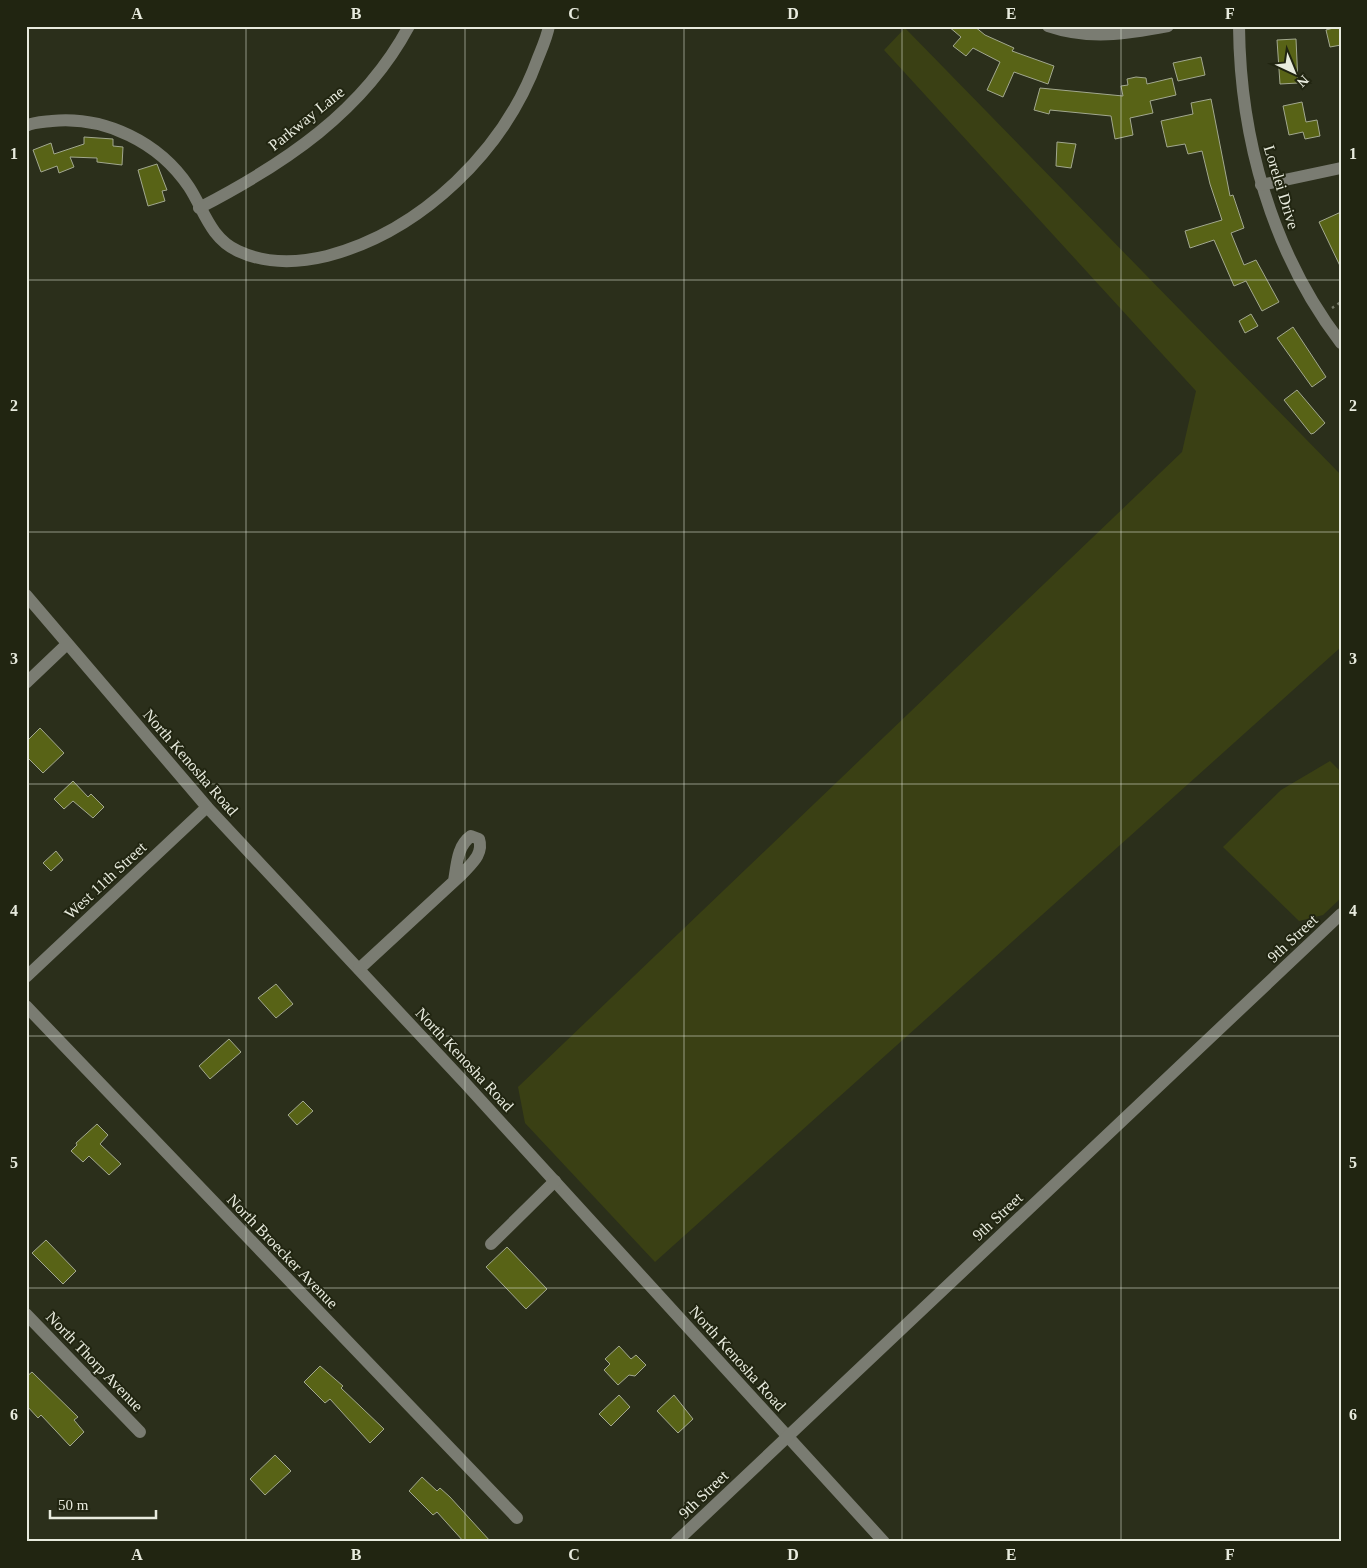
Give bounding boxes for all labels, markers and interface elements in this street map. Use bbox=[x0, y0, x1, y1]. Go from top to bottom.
text: A bbox=[131, 5, 143, 22]
text: B bbox=[351, 5, 362, 22]
text: C bbox=[568, 5, 580, 22]
text: D bbox=[787, 5, 799, 22]
text: E bbox=[1006, 5, 1016, 22]
text: F bbox=[1225, 5, 1235, 22]
north arrow bbox=[1270, 48, 1320, 98]
text: N bbox=[1294, 72, 1312, 90]
street label: Parkway Lane bbox=[265, 83, 348, 155]
street label: Lorelei Drive bbox=[1261, 143, 1302, 231]
text: 1 bbox=[10, 145, 18, 162]
text: 1 bbox=[1349, 145, 1357, 162]
text: 2 bbox=[10, 397, 18, 414]
text: 2 bbox=[1349, 397, 1357, 414]
text: 3 bbox=[10, 650, 18, 667]
text: 3 bbox=[1349, 650, 1357, 667]
street label: North Kenosha Road bbox=[140, 706, 241, 819]
street label: West 11th Street bbox=[61, 838, 150, 922]
text: 4 bbox=[10, 902, 18, 919]
text: 4 bbox=[1349, 902, 1357, 919]
street label: 9th Street bbox=[1264, 911, 1321, 966]
street label: North Kenosha Road bbox=[412, 1004, 517, 1115]
text: 5 bbox=[10, 1154, 18, 1171]
text: 5 bbox=[1349, 1154, 1357, 1171]
street label: 9th Street bbox=[969, 1189, 1026, 1244]
street label: North Broecker Avenue bbox=[224, 1191, 341, 1312]
street label: North Kenosha Road bbox=[686, 1302, 789, 1414]
street label: North Thorp Avenue bbox=[42, 1308, 147, 1415]
text: 6 bbox=[10, 1406, 18, 1423]
text: 6 bbox=[1349, 1406, 1357, 1423]
street label: 9th Street bbox=[675, 1466, 732, 1522]
scale bar bbox=[50, 1488, 156, 1520]
text: 50 m bbox=[58, 1497, 89, 1513]
text: A bbox=[131, 1546, 143, 1563]
text: B bbox=[351, 1546, 362, 1563]
text: C bbox=[568, 1546, 580, 1563]
text: D bbox=[787, 1546, 799, 1563]
text: E bbox=[1006, 1546, 1016, 1563]
text: F bbox=[1225, 1546, 1235, 1563]

